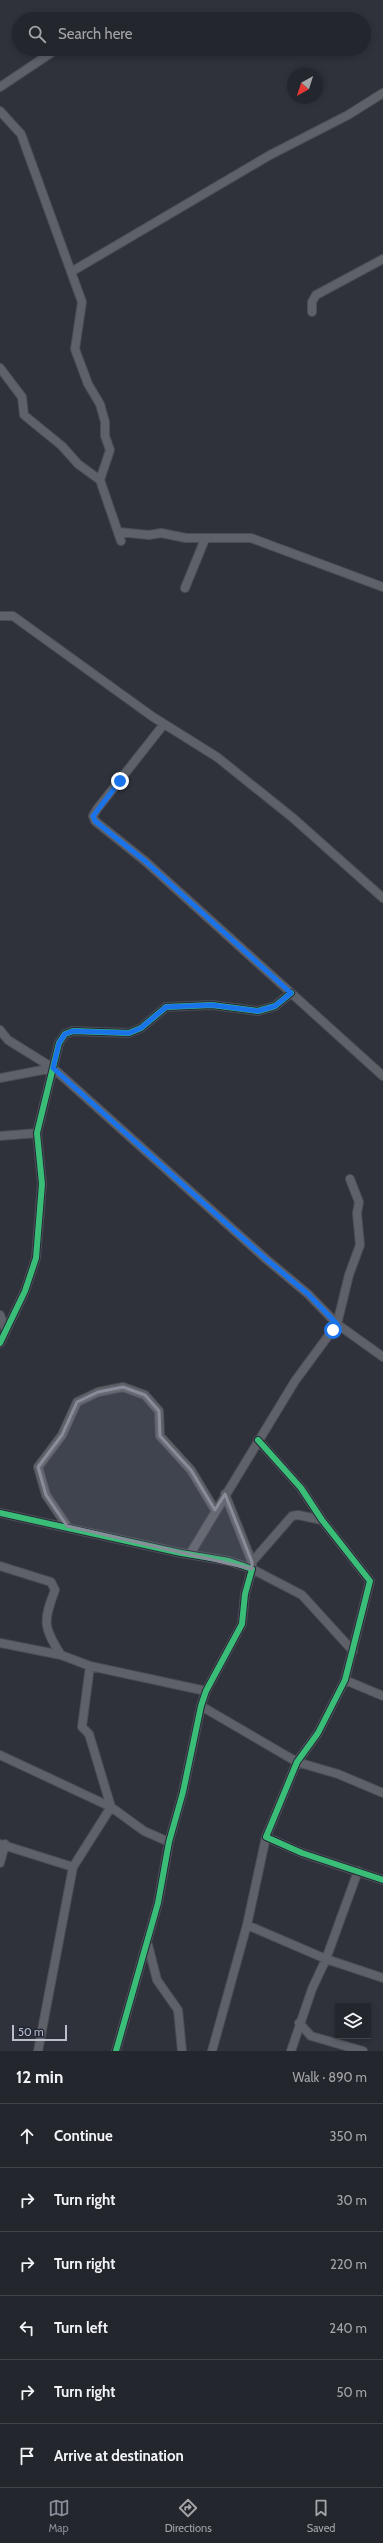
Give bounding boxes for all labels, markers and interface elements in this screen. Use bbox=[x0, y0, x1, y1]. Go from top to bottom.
search box bbox=[12, 12, 371, 56]
icon: search bbox=[26, 23, 48, 45]
text: Search here bbox=[58, 25, 133, 43]
north arrow bbox=[287, 68, 323, 104]
route end bbox=[111, 772, 129, 790]
route start bbox=[324, 1321, 342, 1339]
map controls bbox=[335, 2003, 371, 2039]
button: layers bbox=[335, 2003, 371, 2039]
scale bar bbox=[12, 2023, 67, 2042]
text: 50 m bbox=[18, 2025, 44, 2039]
text: 12 min bbox=[16, 2067, 63, 2087]
text: Walk · 890 m bbox=[292, 2069, 367, 2085]
icon: ahead bbox=[16, 2125, 38, 2147]
text: Continue bbox=[54, 2127, 113, 2145]
text: 350 m bbox=[330, 2128, 367, 2144]
icon: right bbox=[16, 2189, 38, 2211]
text: Turn right bbox=[54, 2191, 115, 2209]
text: 30 m bbox=[337, 2192, 367, 2208]
icon: right bbox=[16, 2253, 38, 2275]
text: Turn right bbox=[54, 2255, 115, 2273]
text: 220 m bbox=[330, 2256, 367, 2272]
icon: left bbox=[16, 2317, 38, 2339]
text: Turn left bbox=[54, 2319, 108, 2337]
text: 240 m bbox=[329, 2320, 367, 2336]
icon: right bbox=[16, 2381, 38, 2403]
text: Turn right bbox=[54, 2383, 115, 2401]
text: 50 m bbox=[337, 2384, 367, 2400]
icon: arrive bbox=[16, 2445, 38, 2467]
text: Arrive at destination bbox=[54, 2447, 184, 2465]
tab: Map bbox=[48, 2497, 70, 2535]
tab: Directions bbox=[165, 2497, 212, 2535]
tab: Saved bbox=[307, 2497, 335, 2535]

